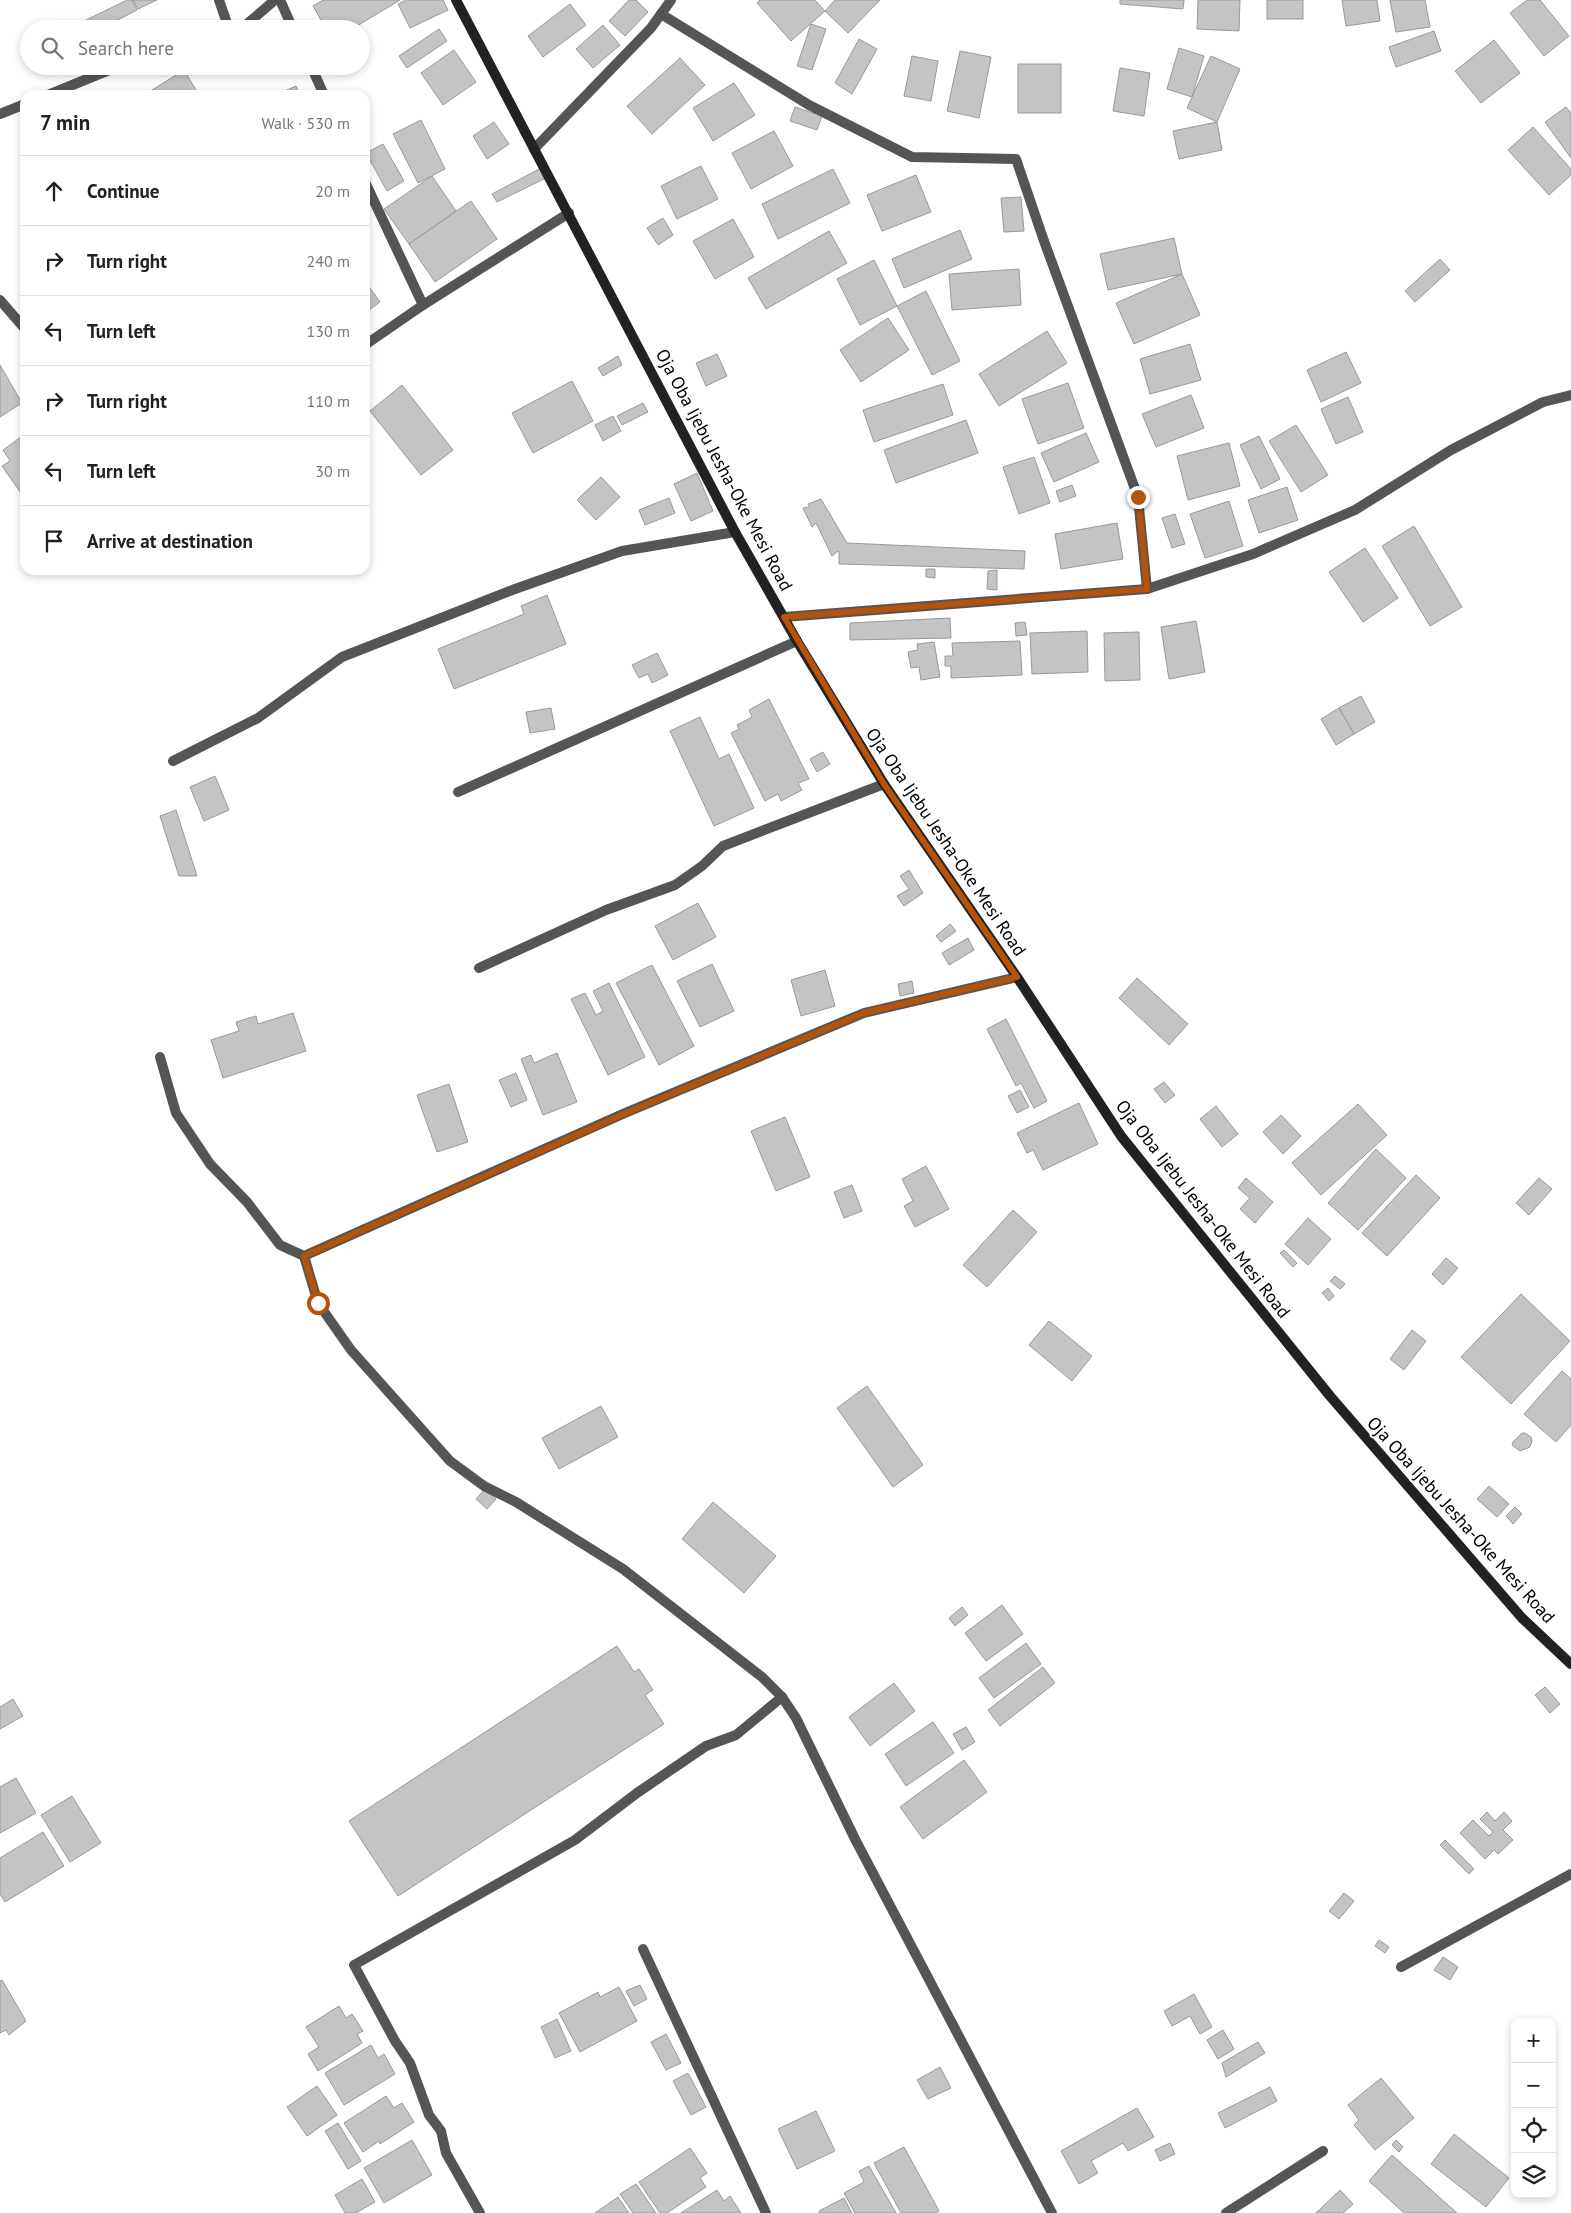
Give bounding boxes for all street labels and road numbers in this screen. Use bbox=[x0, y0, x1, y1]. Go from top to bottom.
street label: Oja Oba Ijebu Jesha-Oke Mesi Road bbox=[651, 345, 798, 595]
street label: Oja Oba Ijebu Jesha-Oke Mesi Road bbox=[861, 723, 1032, 960]
street label: Oja Oba Ijebu Jesha-Oke Mesi Road bbox=[1111, 1095, 1296, 1322]
street label: Oja Oba Ijebu Jesha-Oke Mesi Road bbox=[1362, 1411, 1560, 1628]

